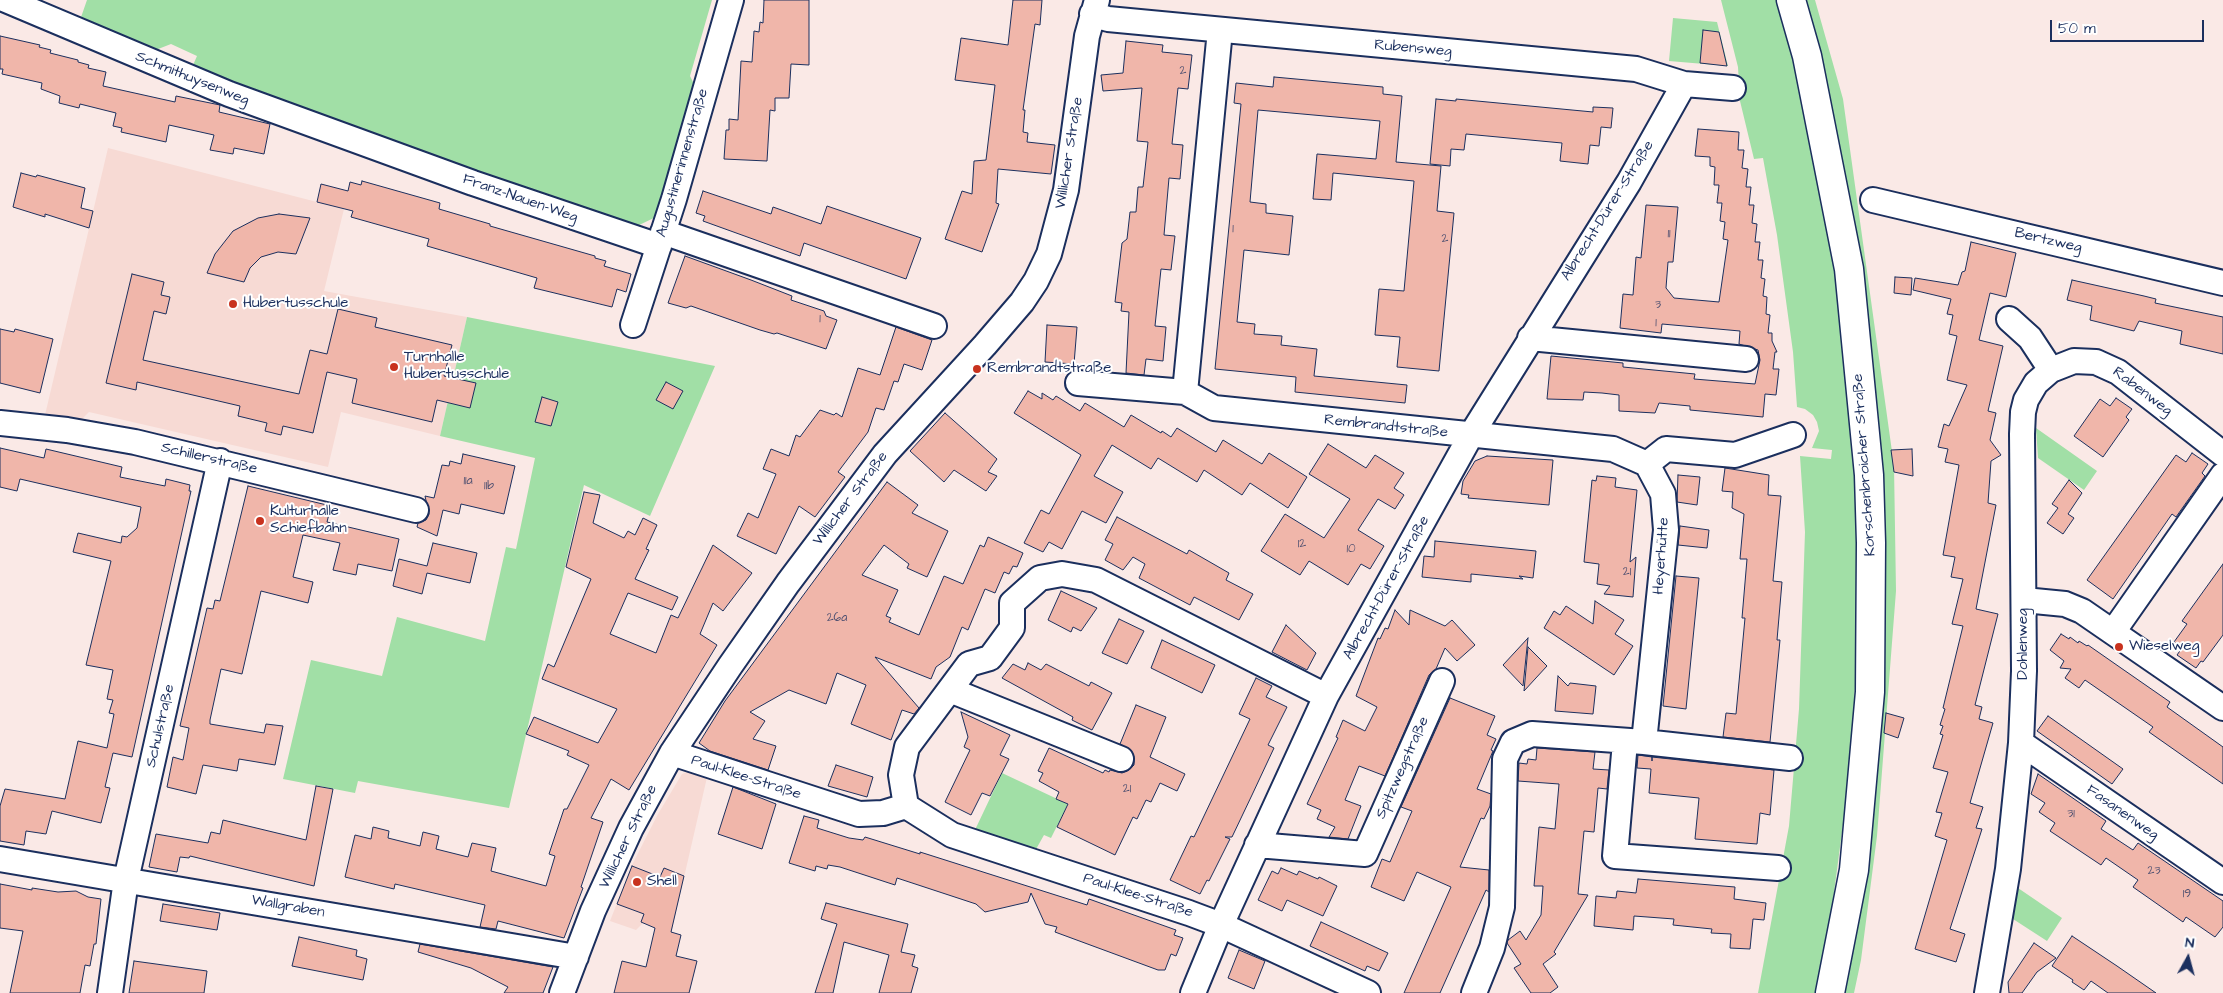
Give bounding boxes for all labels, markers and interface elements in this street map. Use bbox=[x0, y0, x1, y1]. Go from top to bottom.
scale bar bbox=[2053, 10, 2207, 42]
text: 50 m bbox=[2058, 18, 2096, 39]
street label: Rubensweg bbox=[1373, 37, 1453, 61]
street label: Schmithuysenweg bbox=[133, 48, 251, 110]
house number: 2 bbox=[1180, 64, 1186, 78]
street label: Augustinerinnenstraße bbox=[653, 87, 713, 239]
street label: Willicher Straße bbox=[1052, 96, 1088, 210]
street label: Albrecht-Dürer-Straße bbox=[1558, 138, 1658, 284]
street label: Franz-Nauen-Weg bbox=[460, 171, 580, 227]
house number: 1 bbox=[1232, 222, 1234, 236]
street label: Bertzweg bbox=[2013, 225, 2083, 257]
house number: 11 bbox=[1667, 227, 1671, 241]
house number: 2 bbox=[1442, 232, 1448, 246]
place label: Hubertusschule bbox=[243, 295, 348, 313]
marker: Hubertusschule bbox=[227, 298, 239, 310]
house number: 3 bbox=[1655, 298, 1661, 312]
house number: 1 bbox=[819, 312, 821, 326]
house number: 1 bbox=[1655, 316, 1657, 330]
place label: Turnhalle Hubertusschule bbox=[404, 349, 509, 384]
place label: Rembrandtstraße bbox=[987, 360, 1111, 378]
marker: Turnhalle Hubertusschule bbox=[388, 361, 400, 373]
marker: Rembrandtstraße bbox=[971, 363, 983, 375]
street label: Rabenweg bbox=[2108, 364, 2176, 420]
street label: Korschenbroicher Straße bbox=[1850, 373, 1880, 557]
street label: Rembrandtstraße bbox=[1323, 412, 1449, 442]
street label: Schillerstraße bbox=[159, 439, 259, 479]
street label: Willicher Straße bbox=[810, 448, 892, 550]
house number: 11a bbox=[463, 474, 473, 488]
house number: 11b bbox=[484, 479, 494, 493]
place label: Kulturhalle Schiefbahn bbox=[270, 503, 347, 538]
street label: Albrecht-Dürer-Straße bbox=[1340, 513, 1434, 663]
marker: Kulturhalle Schiefbahn bbox=[254, 515, 266, 527]
street label: Heyerhütte bbox=[1650, 517, 1674, 595]
house number: 12 bbox=[1298, 537, 1306, 551]
house number: 10 bbox=[1346, 542, 1356, 556]
house number: 21 bbox=[1623, 565, 1631, 579]
street label: Dohlenweg bbox=[2015, 608, 2033, 680]
house number: 26a bbox=[827, 611, 847, 625]
place label: Wieselweg bbox=[2129, 638, 2199, 656]
marker: Wieselweg bbox=[2113, 641, 2125, 653]
street label: Schulstraße bbox=[143, 683, 179, 769]
street label: Spitzwegstraße bbox=[1372, 714, 1434, 822]
street label: Paul-Klee-Straße bbox=[689, 752, 803, 804]
street label: Fasanenweg bbox=[2082, 781, 2162, 845]
street label: Willicher Straße bbox=[596, 782, 662, 892]
house number: 21 bbox=[1123, 782, 1131, 796]
house number: 31 bbox=[2067, 807, 2075, 821]
house number: 23 bbox=[2148, 864, 2160, 878]
street label: Paul-Klee-Straße bbox=[1081, 870, 1195, 922]
place label: Shell bbox=[647, 873, 677, 891]
marker: Shell bbox=[631, 876, 643, 888]
house number: 19 bbox=[2183, 887, 2191, 901]
street label: Wallgraben bbox=[250, 892, 326, 922]
north arrow bbox=[2163, 933, 2213, 983]
text: N bbox=[2184, 933, 2195, 954]

